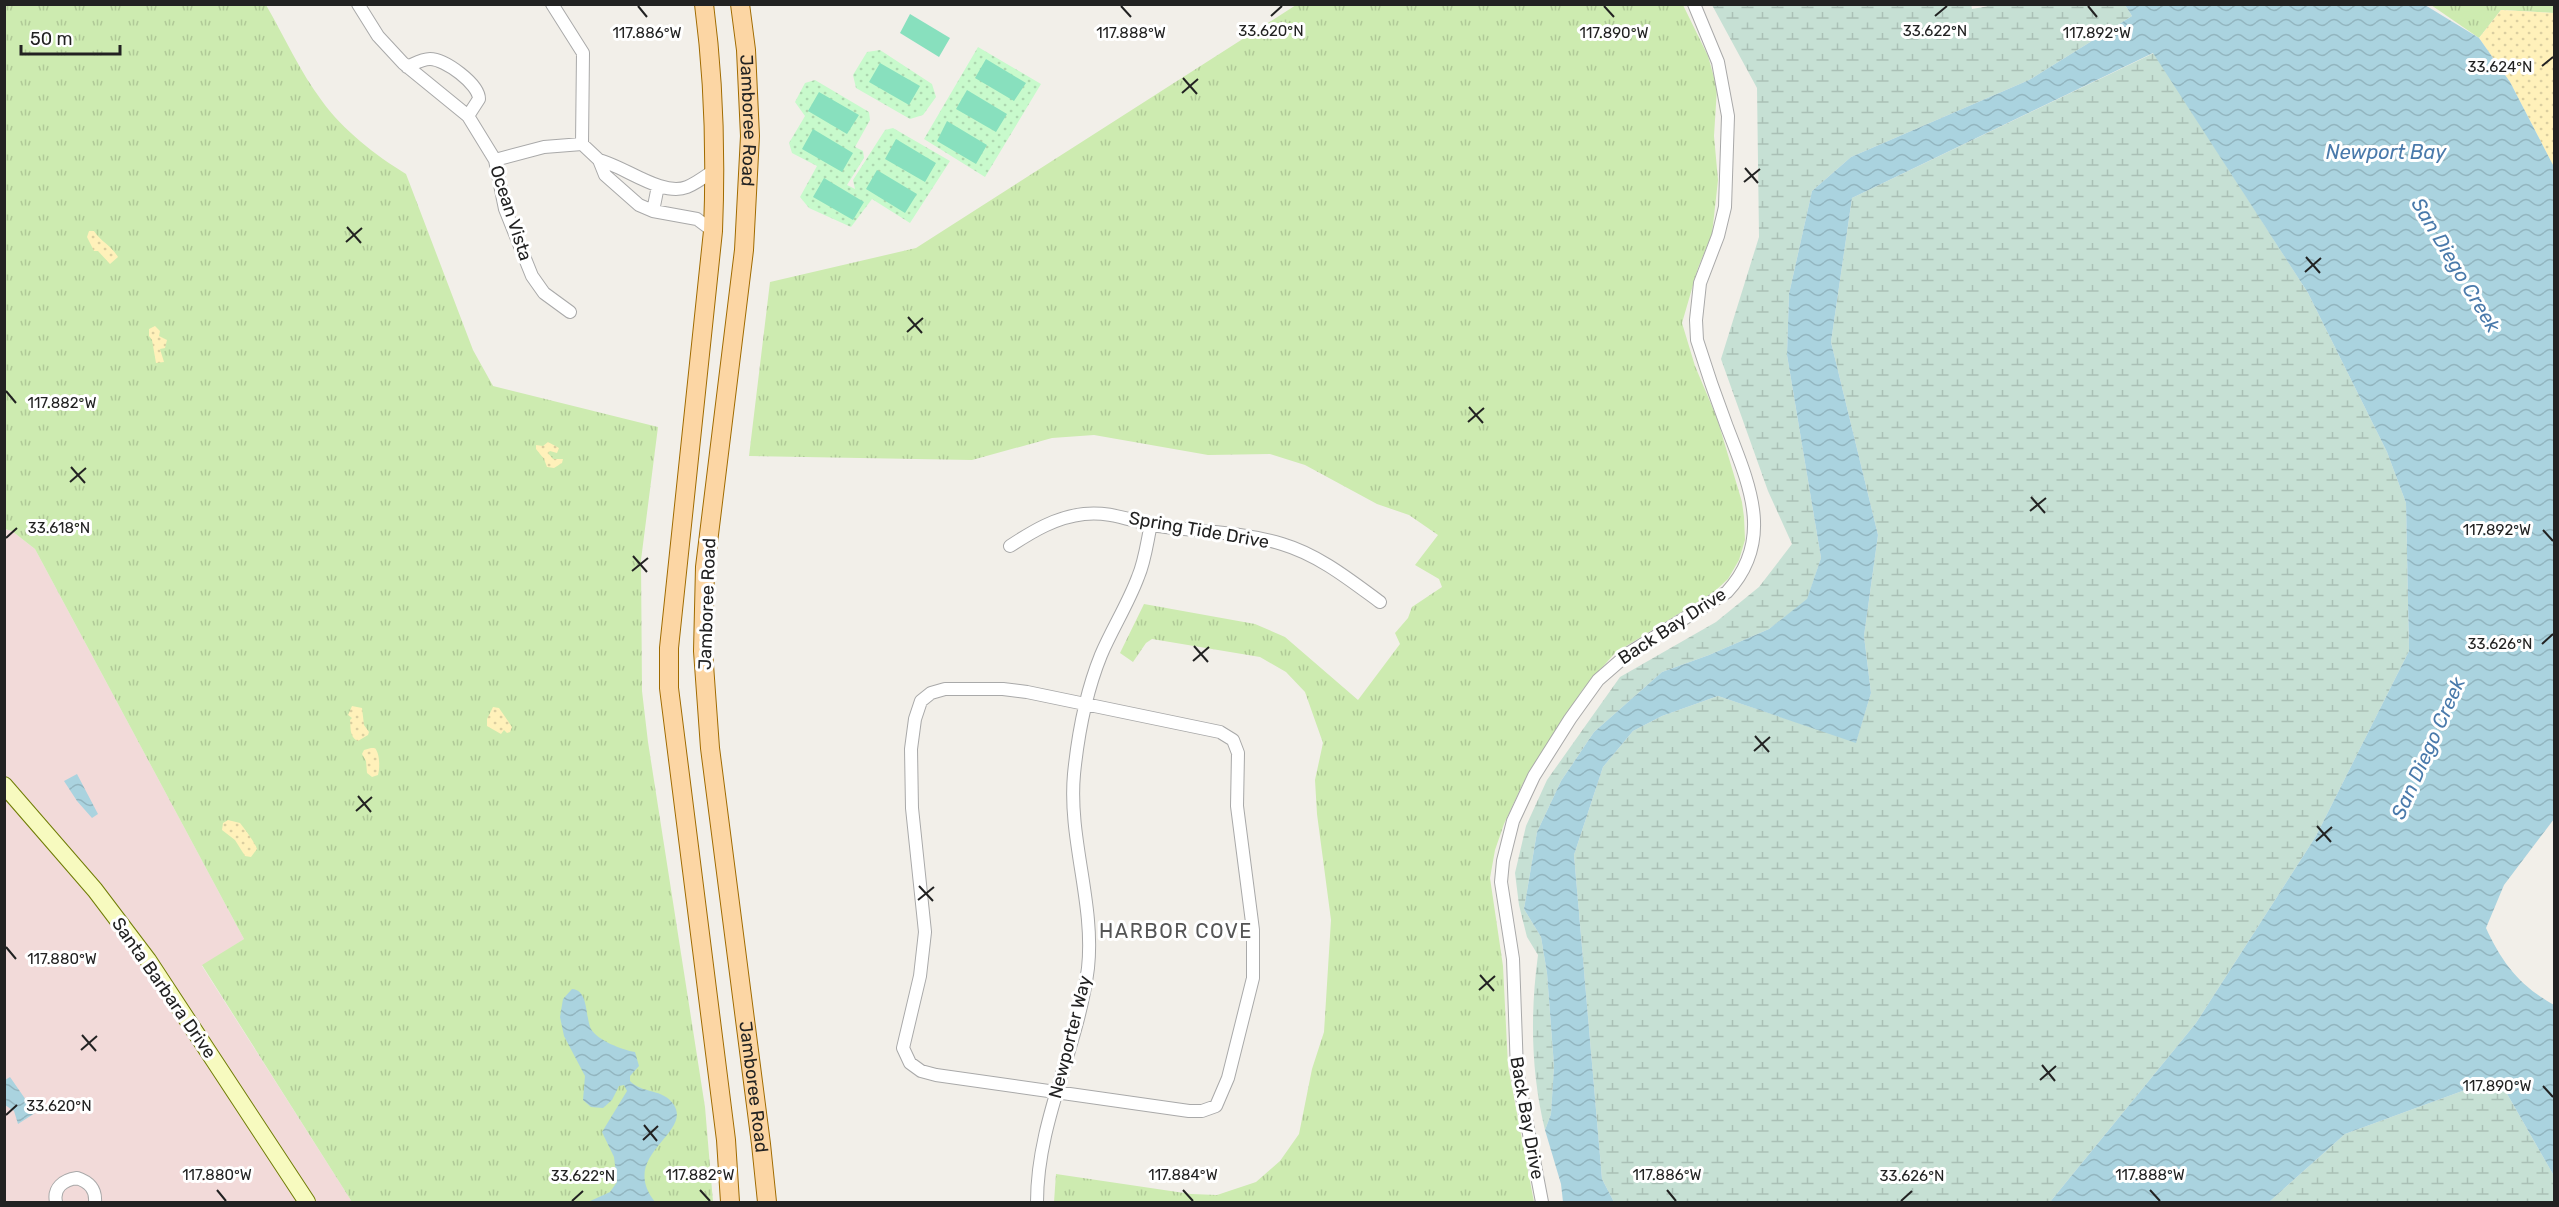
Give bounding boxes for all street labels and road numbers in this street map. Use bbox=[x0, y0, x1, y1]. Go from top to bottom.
street label: Jamboree Road bbox=[735, 54, 761, 187]
street label: Ocean Vista bbox=[485, 162, 537, 264]
street label: Spring Tide Drive bbox=[1127, 507, 1271, 553]
street label: Jamboree Road bbox=[694, 538, 720, 670]
street label: Back Bay Drive bbox=[1614, 583, 1730, 669]
street label: Santa Barbara Drive bbox=[107, 913, 221, 1063]
street label: Newporter Way bbox=[1044, 973, 1096, 1101]
street label: Jamboree Road bbox=[734, 1020, 773, 1154]
street label: Back Bay Drive bbox=[1505, 1055, 1549, 1181]

